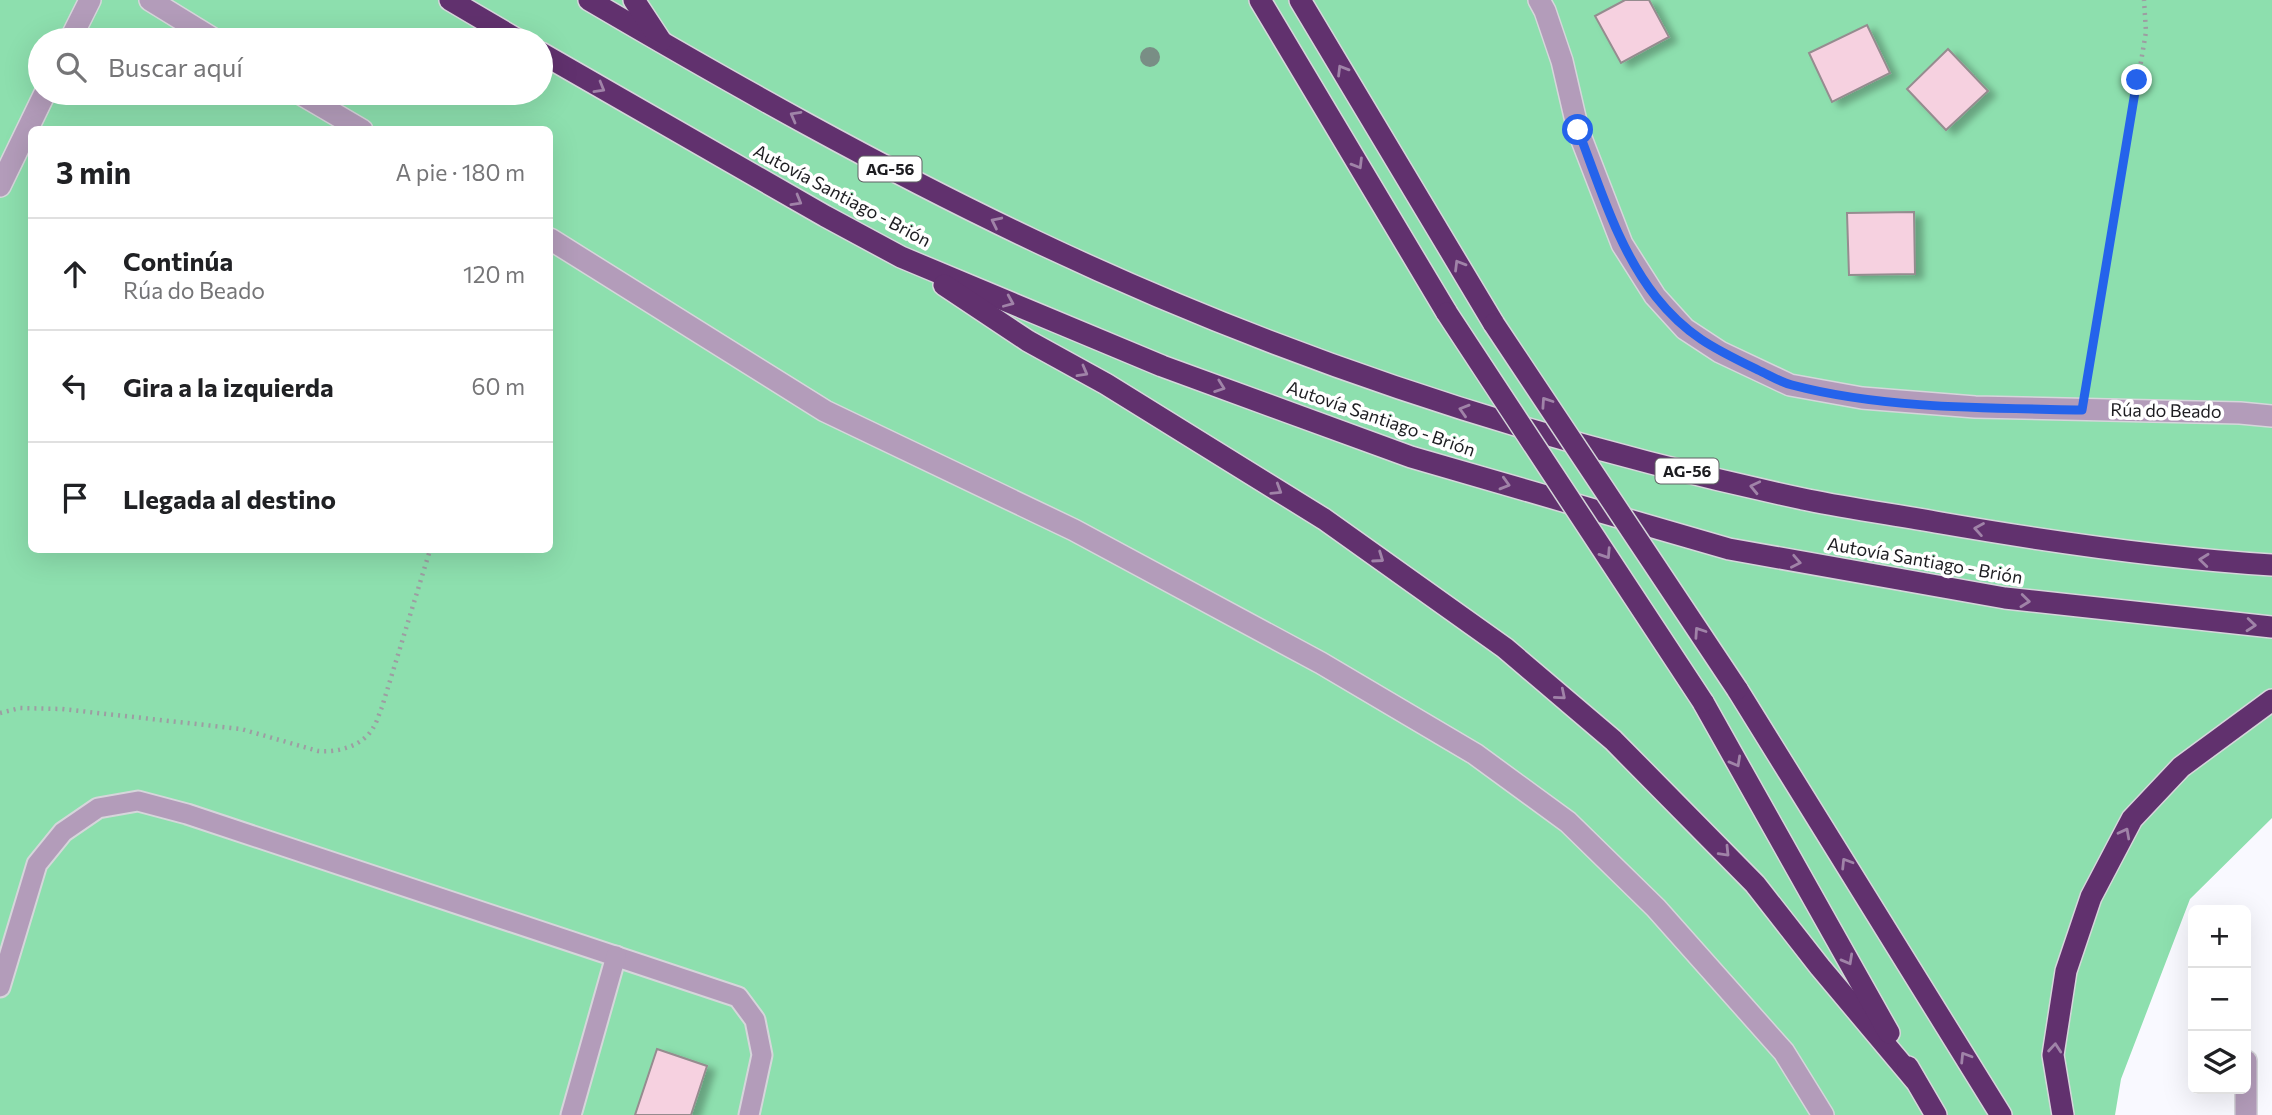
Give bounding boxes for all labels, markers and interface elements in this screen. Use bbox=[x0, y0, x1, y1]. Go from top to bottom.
search box bbox=[28, 28, 553, 105]
icon: search bbox=[52, 48, 90, 86]
text: Buscar aquí bbox=[108, 51, 243, 82]
route end bbox=[2121, 64, 2152, 95]
one-way arrow bbox=[1337, 65, 1350, 78]
one-way arrow bbox=[592, 79, 605, 92]
one-way arrow bbox=[790, 111, 802, 124]
route start bbox=[1562, 114, 1593, 145]
street label: Autovía Santiago - Brión bbox=[750, 139, 935, 251]
text: 3 min bbox=[56, 153, 131, 190]
road number: AG-56 bbox=[858, 156, 922, 182]
one-way arrow bbox=[1350, 156, 1363, 169]
text: A pie · 180 m bbox=[396, 158, 525, 186]
one-way arrow bbox=[790, 192, 803, 205]
one-way arrow bbox=[991, 216, 1003, 230]
text: Continúa bbox=[123, 245, 233, 276]
icon: ahead bbox=[56, 255, 94, 293]
text: 120 m bbox=[463, 260, 525, 288]
one-way arrow bbox=[1454, 260, 1467, 273]
text: Rúa do Beado bbox=[123, 276, 265, 304]
one-way arrow bbox=[1002, 294, 1014, 308]
one-way arrow bbox=[1076, 364, 1088, 377]
icon: left bbox=[56, 367, 94, 405]
text: Gira a la izquierda bbox=[123, 371, 334, 402]
text: 60 m bbox=[472, 372, 525, 400]
street label: Autovía Santiago - Brión bbox=[1284, 375, 1478, 461]
one-way arrow bbox=[1214, 379, 1226, 393]
one-way arrow bbox=[1542, 397, 1554, 410]
street label: Rúa do Beado bbox=[2110, 398, 2222, 422]
one-way arrow bbox=[1458, 404, 1470, 419]
road number: AG-56 bbox=[1656, 458, 1718, 484]
one-way arrow bbox=[1499, 476, 1511, 490]
icon: arrive bbox=[56, 479, 94, 517]
one-way arrow bbox=[1749, 481, 1761, 495]
one-way arrow bbox=[1270, 482, 1283, 495]
text: Llegada al destino bbox=[123, 483, 336, 514]
one-way arrow bbox=[1973, 522, 1984, 537]
street label: Autovía Santiago - Brión bbox=[1826, 532, 2024, 588]
one-way arrow bbox=[1597, 547, 1610, 560]
one-way arrow bbox=[1371, 550, 1384, 562]
one-way arrow bbox=[2198, 552, 2210, 567]
one-way arrow bbox=[1790, 553, 1802, 568]
one-way arrow bbox=[2019, 593, 2030, 608]
one-way arrow bbox=[2245, 617, 2257, 632]
one-way arrow bbox=[1695, 627, 1707, 640]
one-way arrow bbox=[1552, 687, 1565, 699]
one-way arrow bbox=[1728, 755, 1741, 767]
one-way arrow bbox=[2116, 828, 2130, 841]
one-way arrow bbox=[1716, 844, 1729, 857]
one-way arrow bbox=[1841, 858, 1854, 871]
map controls bbox=[2188, 905, 2251, 1094]
button: + bbox=[2188, 905, 2251, 968]
one-way arrow bbox=[1840, 953, 1853, 966]
button: − bbox=[2188, 968, 2251, 1031]
button: layers bbox=[2188, 1031, 2251, 1094]
one-way arrow bbox=[2047, 1042, 2062, 1053]
one-way arrow bbox=[1960, 1051, 1973, 1064]

